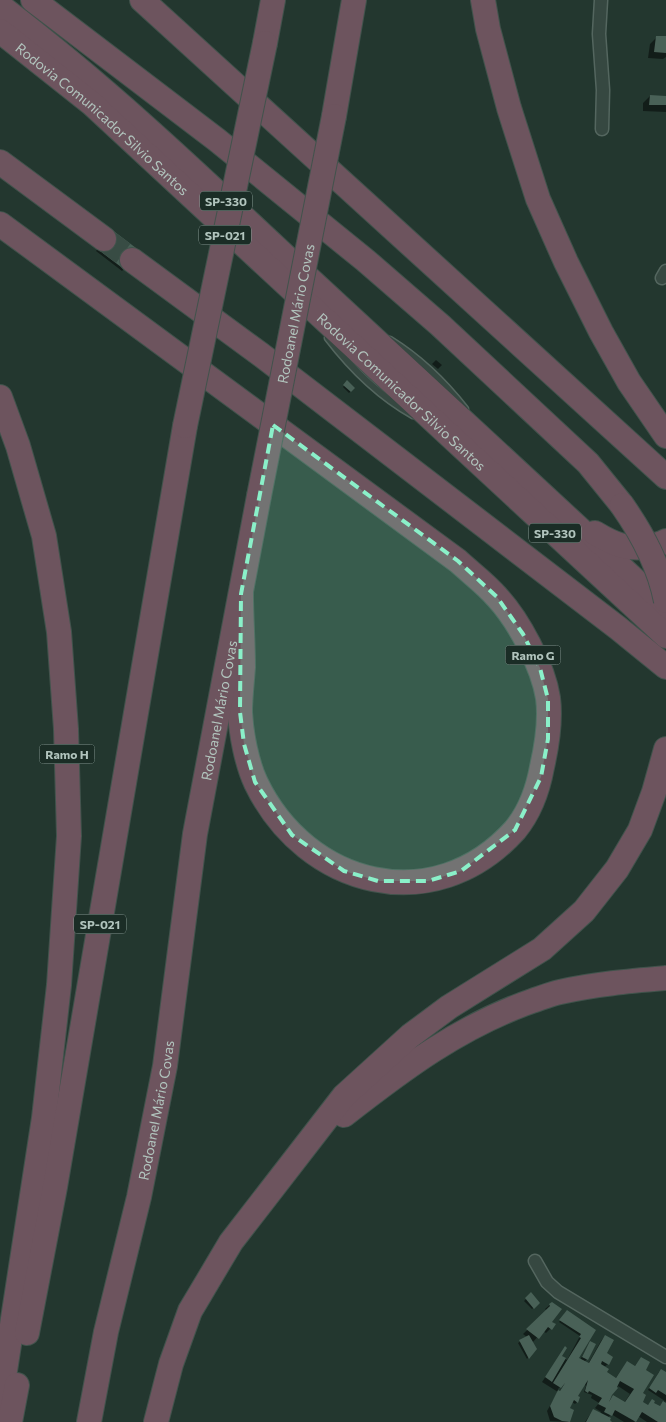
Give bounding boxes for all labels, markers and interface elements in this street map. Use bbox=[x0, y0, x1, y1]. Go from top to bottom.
street label: Rodovia Comunicador Silvio Santos bbox=[13, 39, 193, 198]
road number: SP-330 bbox=[200, 192, 252, 210]
road number: SP-021 bbox=[199, 226, 251, 244]
street label: Rodoanel Mário Covas bbox=[273, 242, 317, 385]
street label: Rodovia Comunicador Silvio Santos bbox=[314, 309, 490, 474]
road number: SP-330 bbox=[529, 524, 581, 542]
street label: Rodoanel Mário Covas bbox=[197, 639, 240, 782]
road number: Ramo G bbox=[506, 646, 560, 664]
road number: Ramo H bbox=[40, 744, 94, 764]
road number: SP-021 bbox=[74, 914, 126, 934]
street label: Rodoanel Mário Covas bbox=[134, 1039, 177, 1182]

